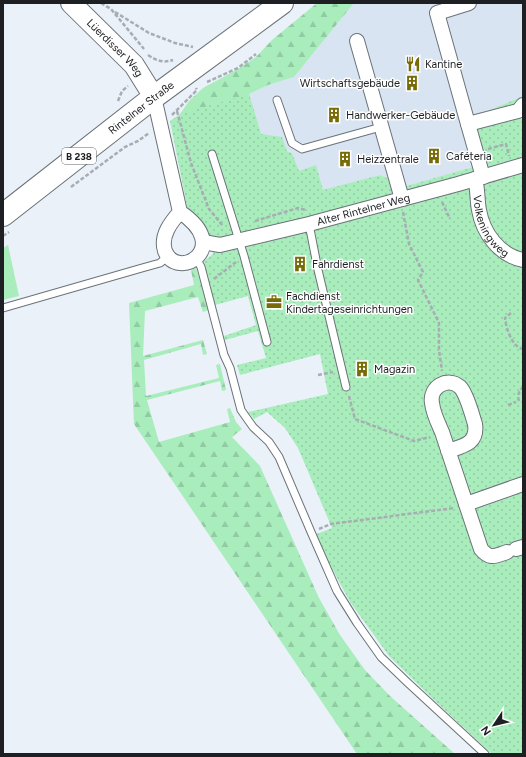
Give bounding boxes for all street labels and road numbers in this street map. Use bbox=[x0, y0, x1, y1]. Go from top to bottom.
street label: Lüerdisser Weg bbox=[84, 16, 146, 79]
street label: Rintelner Straße bbox=[106, 78, 176, 137]
road number: B 238 bbox=[62, 148, 96, 164]
street label: Alter Rintelner Weg bbox=[315, 191, 411, 228]
street label: Volkeningweg bbox=[471, 195, 512, 260]

